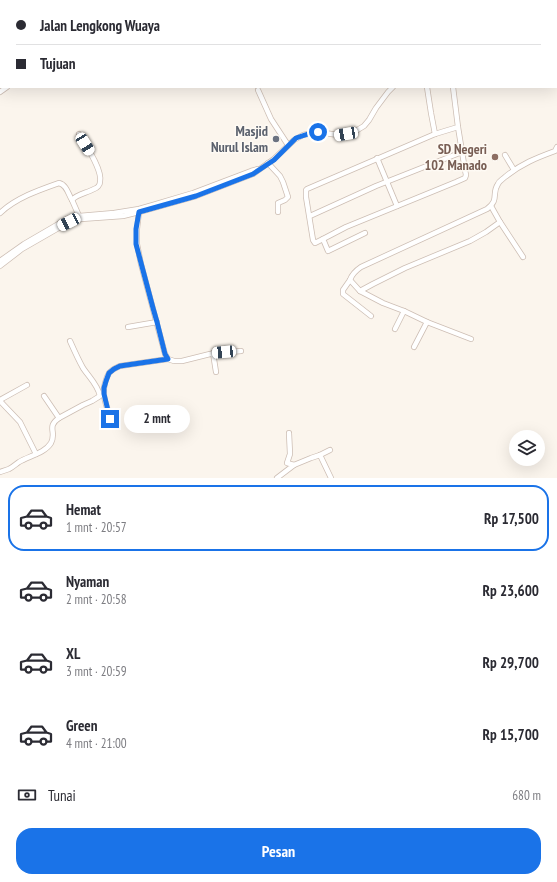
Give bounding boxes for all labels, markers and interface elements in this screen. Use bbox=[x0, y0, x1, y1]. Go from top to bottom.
text: Jalan Lengkong Wuaya bbox=[40, 16, 160, 35]
text: Tujuan bbox=[40, 54, 76, 73]
place label: Masjid Nurul Islam bbox=[211, 122, 268, 156]
route start bbox=[309, 123, 327, 141]
car bbox=[333, 126, 359, 142]
car bbox=[74, 131, 96, 157]
marker: Masjid Nurul Islam bbox=[271, 134, 281, 144]
place label: SD Negeri 102 Manado bbox=[424, 140, 487, 174]
marker: SD Negeri 102 Manado bbox=[490, 152, 500, 162]
car bbox=[56, 211, 82, 233]
car bbox=[212, 345, 236, 359]
callout: 2 mnt bbox=[124, 405, 190, 433]
route end bbox=[101, 410, 119, 428]
text: 2 mnt bbox=[143, 410, 171, 427]
map controls bbox=[509, 430, 545, 466]
button: layers bbox=[509, 430, 545, 466]
icon: car bbox=[18, 500, 54, 536]
text: Hemat bbox=[66, 500, 101, 519]
text: Rp 17,500 bbox=[484, 509, 539, 528]
text: 1 mnt · 20:57 bbox=[66, 519, 127, 536]
icon: car bbox=[18, 572, 54, 608]
text: Nyaman bbox=[66, 572, 109, 591]
text: Rp 23,600 bbox=[483, 581, 539, 600]
text: 2 mnt · 20:58 bbox=[66, 591, 127, 608]
icon: car bbox=[18, 644, 54, 680]
text: XL bbox=[66, 644, 80, 663]
text: Rp 29,700 bbox=[483, 653, 539, 672]
text: 3 mnt · 20:59 bbox=[66, 663, 127, 680]
icon: car bbox=[18, 716, 54, 752]
text: Green bbox=[66, 716, 98, 735]
text: Rp 15,700 bbox=[483, 725, 539, 744]
text: 4 mnt · 21:00 bbox=[66, 735, 127, 752]
icon: cash bbox=[16, 784, 38, 806]
text: Tunai bbox=[48, 786, 76, 805]
text: 680 m bbox=[512, 787, 541, 804]
button: Pesan bbox=[16, 828, 541, 874]

